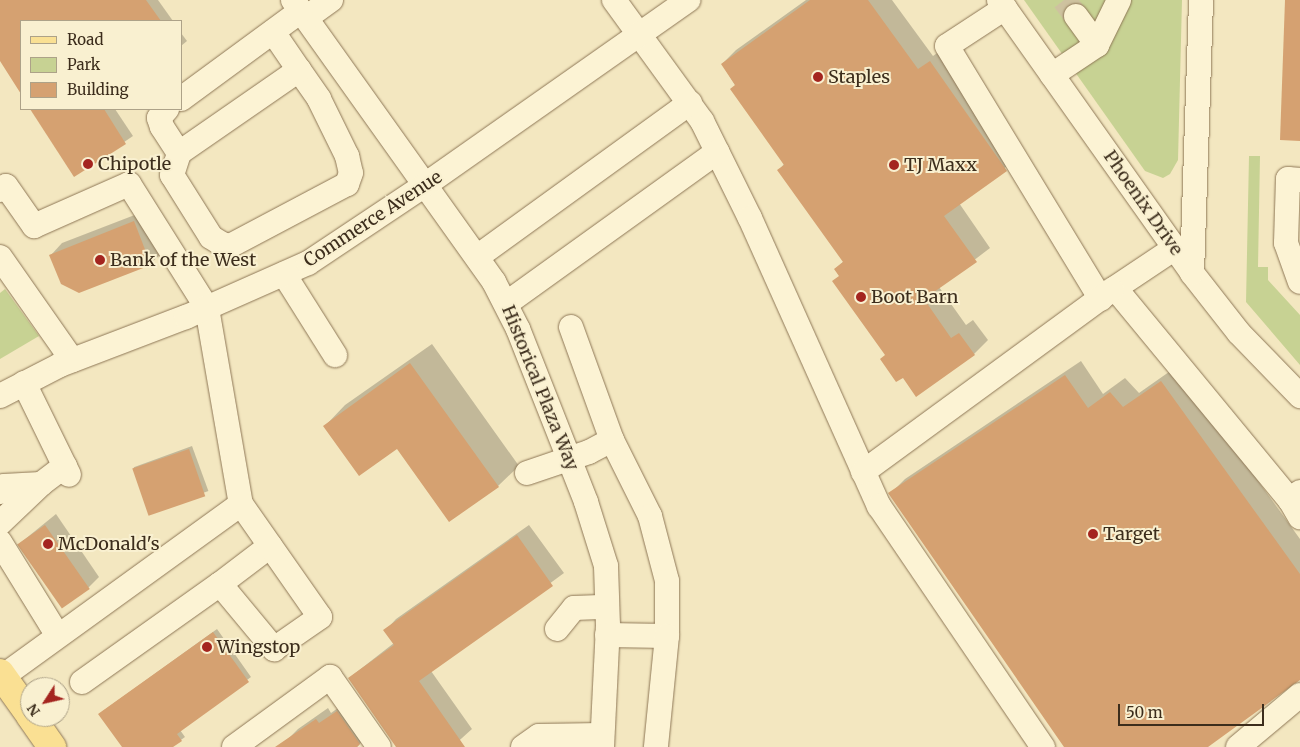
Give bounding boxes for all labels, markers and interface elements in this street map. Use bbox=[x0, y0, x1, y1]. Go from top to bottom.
legend bbox=[20, 20, 182, 110]
text: Road bbox=[67, 30, 103, 49]
text: Park bbox=[67, 55, 100, 74]
place label: Staples bbox=[828, 66, 890, 88]
marker: Staples bbox=[812, 71, 824, 83]
text: Building bbox=[67, 80, 129, 99]
street label: Phoenix Drive bbox=[1099, 146, 1187, 260]
place label: Chipotle bbox=[98, 153, 171, 175]
place label: TJ Maxx bbox=[904, 154, 977, 176]
marker: Chipotle bbox=[82, 158, 94, 170]
marker: TJ Maxx bbox=[888, 159, 900, 171]
street label: Commerce Avenue bbox=[300, 166, 446, 272]
place label: Bank of the West bbox=[110, 249, 256, 271]
marker: Bank of the West bbox=[94, 254, 106, 266]
place label: Boot Barn bbox=[871, 286, 959, 308]
marker: Boot Barn bbox=[855, 291, 867, 303]
street label: Historical Plaza Way bbox=[497, 302, 583, 474]
place label: Target bbox=[1103, 523, 1160, 545]
marker: Target bbox=[1087, 528, 1099, 540]
place label: McDonald's bbox=[58, 533, 160, 555]
marker: McDonald's bbox=[42, 538, 54, 550]
place label: Wingstop bbox=[217, 636, 300, 658]
marker: Wingstop bbox=[201, 641, 213, 653]
north arrow bbox=[20, 677, 70, 727]
scale bar bbox=[1120, 694, 1266, 726]
text: N bbox=[23, 700, 44, 720]
text: 50 m bbox=[1126, 703, 1163, 722]

